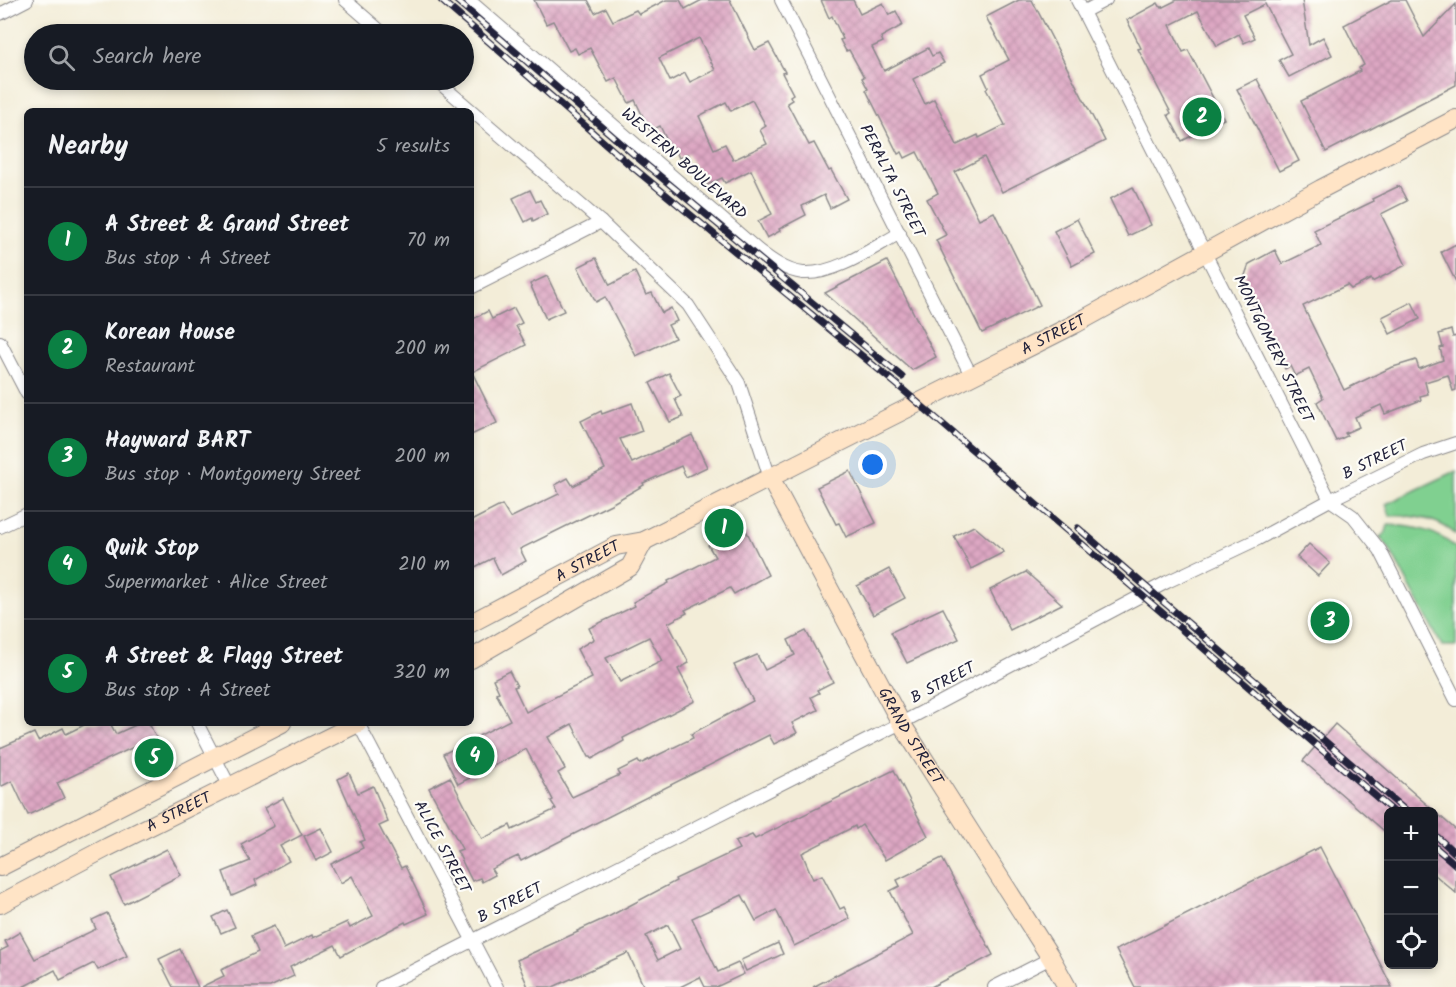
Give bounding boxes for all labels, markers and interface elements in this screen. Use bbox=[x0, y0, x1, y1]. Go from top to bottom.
search box bbox=[24, 24, 474, 90]
text: Search here bbox=[93, 40, 201, 75]
icon: search bbox=[45, 41, 78, 74]
pin: 2 bbox=[1182, 94, 1222, 140]
street label: WESTERN BOULEVARD bbox=[615, 102, 753, 226]
street label: PERALTA STREET bbox=[853, 120, 932, 243]
text: Nearby bbox=[48, 126, 128, 168]
text: 5 results bbox=[376, 131, 450, 163]
text: A Street & Grand Street bbox=[105, 208, 349, 243]
text: 1 bbox=[64, 225, 71, 257]
text: 70 m bbox=[407, 225, 450, 257]
text: Bus stop · A Street bbox=[105, 243, 270, 275]
street label: MONTGOMERY STREET bbox=[1226, 271, 1320, 429]
street label: A STREET bbox=[1017, 307, 1092, 362]
text: Korean House bbox=[105, 316, 235, 351]
text: 2 bbox=[62, 333, 73, 365]
text: 200 m bbox=[394, 333, 450, 365]
text: Restaurant bbox=[105, 351, 195, 383]
text: Hayward BART bbox=[105, 424, 250, 459]
street label: B STREET bbox=[1338, 433, 1413, 487]
text: 3 bbox=[62, 441, 73, 473]
text: 200 m bbox=[394, 441, 450, 473]
your location bbox=[858, 450, 887, 479]
text: Bus stop · Montgomery Street bbox=[105, 459, 361, 491]
pin: 1 bbox=[704, 506, 744, 550]
text: Quik Stop bbox=[105, 532, 199, 567]
street label: A STREET bbox=[551, 533, 626, 589]
text: 4 bbox=[62, 549, 73, 581]
text: 210 m bbox=[398, 549, 450, 581]
text: Supermarket · Alice Street bbox=[105, 567, 328, 599]
pin: 3 bbox=[1310, 598, 1350, 644]
text: A Street & Flagg Street bbox=[105, 640, 343, 675]
street label: B STREET bbox=[906, 655, 981, 711]
text: 5 bbox=[62, 657, 73, 689]
text: 320 m bbox=[393, 657, 450, 689]
text: Bus stop · A Street bbox=[105, 675, 270, 707]
street label: GRAND STREET bbox=[872, 683, 951, 791]
pin: 4 bbox=[456, 734, 494, 778]
pin: 5 bbox=[134, 736, 174, 780]
street label: A STREET bbox=[142, 785, 217, 839]
street label: ALICE STREET bbox=[407, 796, 478, 899]
map controls bbox=[1384, 807, 1438, 969]
button: + bbox=[1384, 807, 1438, 861]
button: − bbox=[1384, 861, 1438, 915]
street label: B STREET bbox=[473, 875, 548, 930]
button: locate bbox=[1384, 915, 1438, 969]

